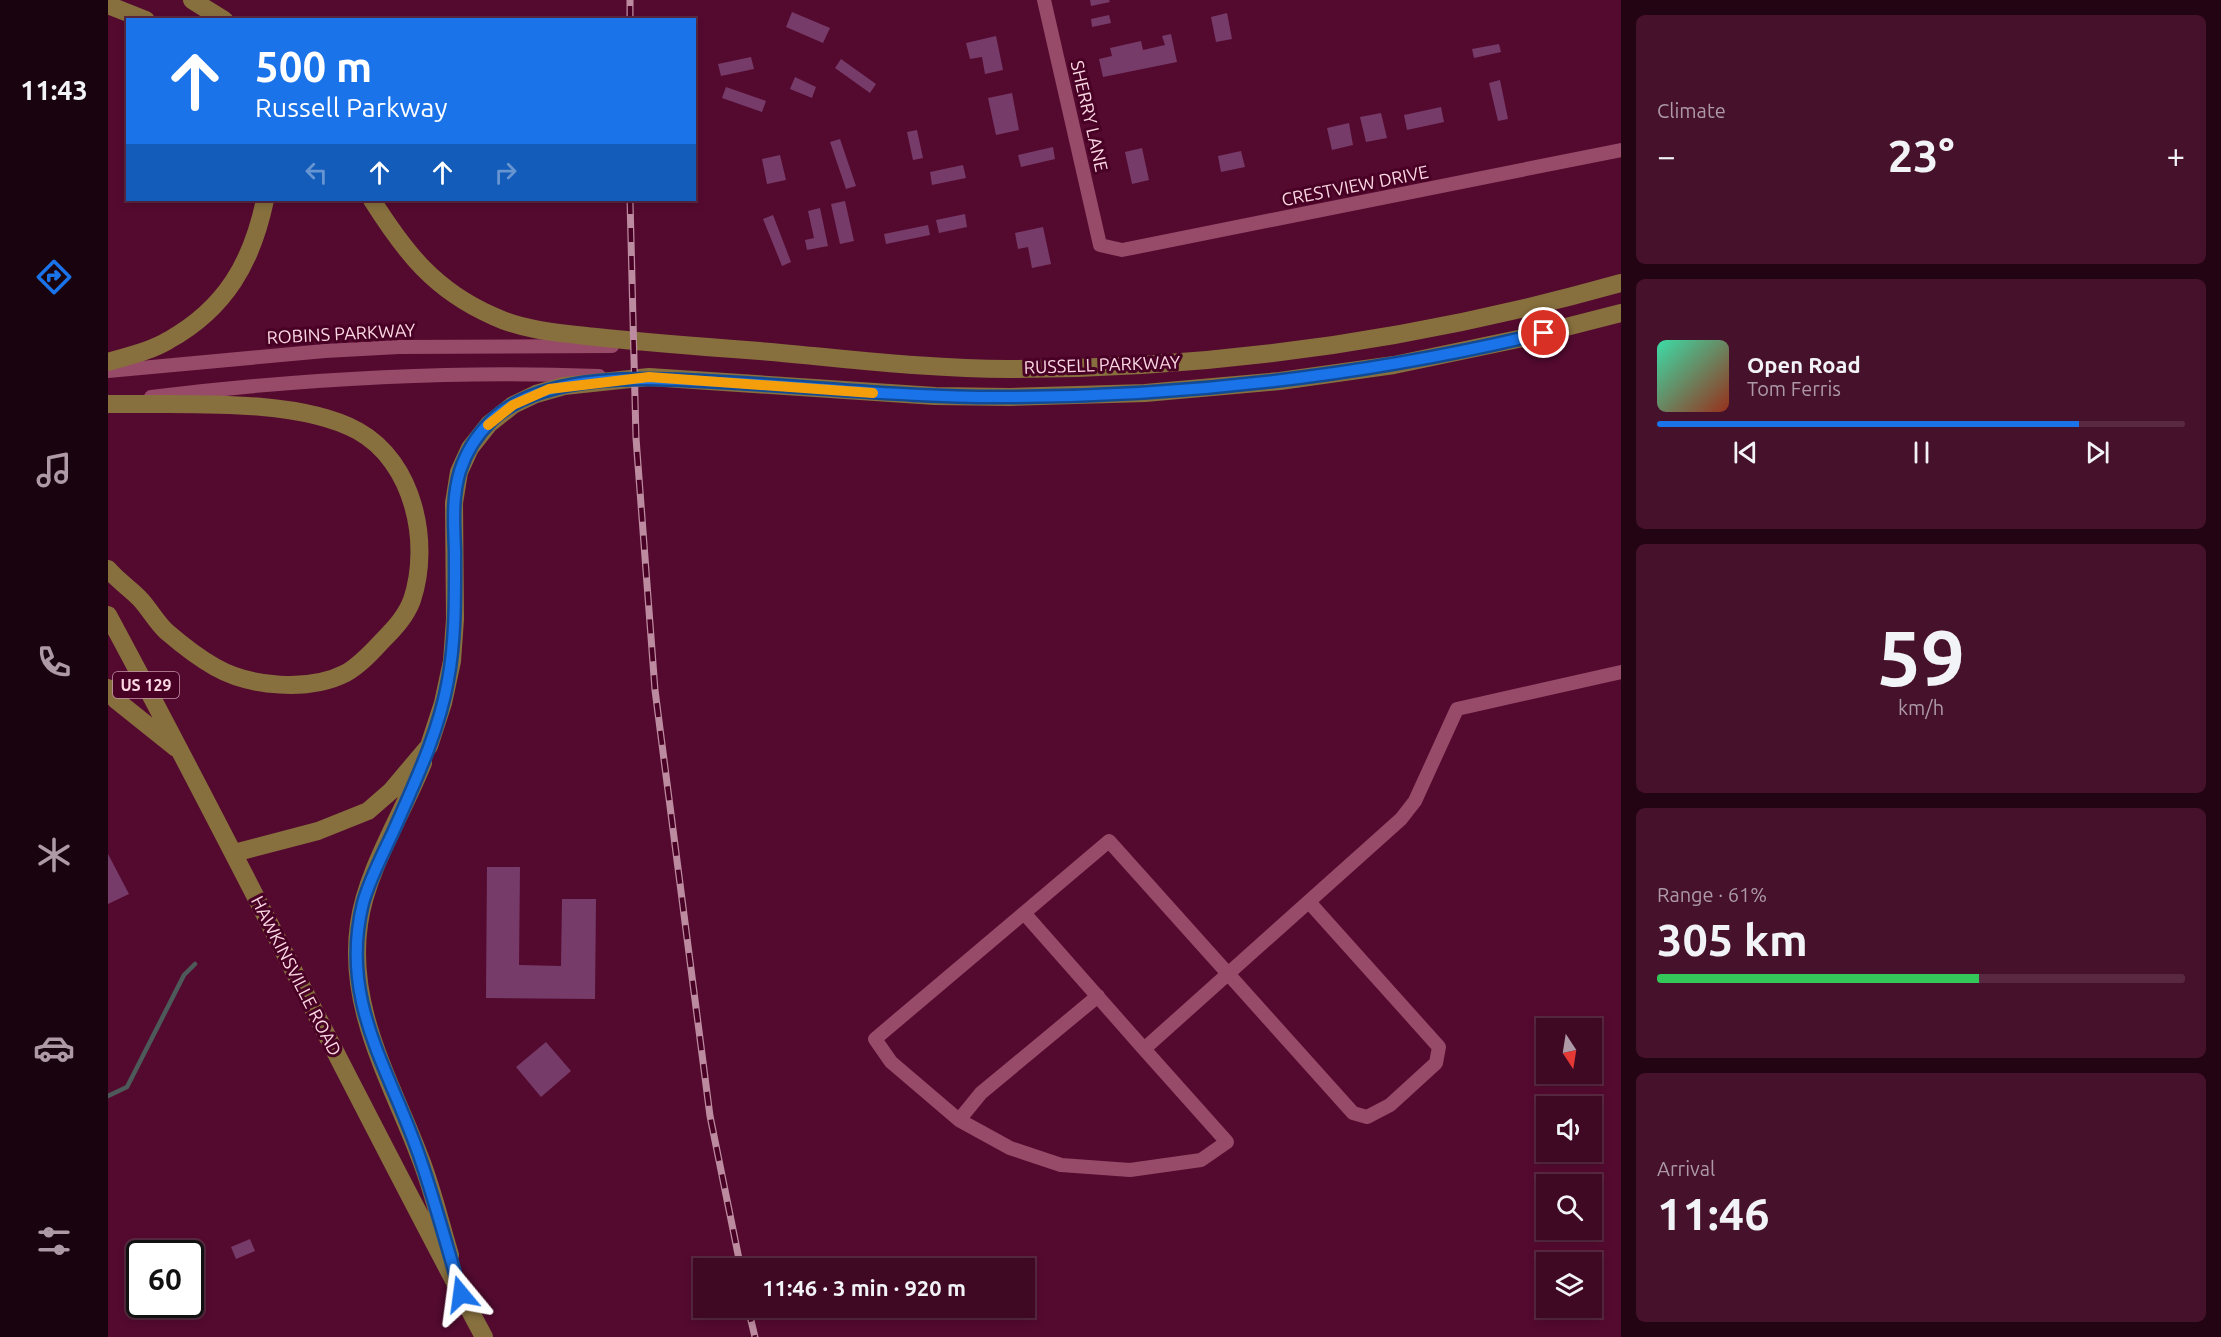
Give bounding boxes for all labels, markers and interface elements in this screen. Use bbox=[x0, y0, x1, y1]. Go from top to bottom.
icon: ahead bbox=[156, 42, 234, 120]
text: 500 m bbox=[255, 43, 372, 90]
street label: SHERRY LANE bbox=[1067, 58, 1112, 173]
text: 11:43 bbox=[20, 75, 88, 105]
text: Russell Parkway bbox=[255, 92, 447, 122]
text: Climate bbox=[1657, 99, 1726, 122]
text: 23° bbox=[1888, 130, 1954, 181]
text: − bbox=[1657, 137, 1676, 174]
text: + bbox=[2166, 137, 2185, 174]
icon: left bbox=[300, 156, 333, 189]
icon: ahead bbox=[363, 156, 396, 189]
icon: ahead bbox=[426, 156, 459, 189]
icon: right bbox=[489, 156, 522, 189]
street label: CRESTVIEW DRIVE bbox=[1280, 161, 1430, 209]
icon: directions bbox=[33, 256, 75, 298]
pin bbox=[1518, 307, 1569, 358]
icon: arrive bbox=[1527, 316, 1560, 349]
street label: ROBINS PARKWAY bbox=[266, 319, 416, 347]
street label: RUSSELL PARKWAY bbox=[1024, 351, 1181, 377]
text: Open Road bbox=[1747, 352, 1861, 377]
text: Tom Ferris bbox=[1747, 377, 1841, 400]
icon: previous bbox=[1729, 436, 1762, 469]
icon: pause bbox=[1905, 436, 1938, 469]
icon: next bbox=[2081, 436, 2114, 469]
icon: music bbox=[33, 449, 75, 491]
text: 59 bbox=[1877, 613, 1965, 701]
icon: phone bbox=[33, 641, 75, 683]
road number: US 129 bbox=[113, 672, 179, 698]
text: km/h bbox=[1898, 696, 1944, 719]
icon: climate bbox=[33, 834, 75, 876]
text: Range · 61% bbox=[1657, 883, 1767, 906]
street label: HAWKINSVILLE ROAD bbox=[248, 892, 346, 1059]
text: 305 km bbox=[1657, 914, 1808, 965]
north arrow bbox=[1536, 1018, 1602, 1084]
map controls bbox=[1536, 1018, 1602, 1318]
icon: car bbox=[33, 1027, 75, 1069]
button: sound bbox=[1536, 1096, 1602, 1162]
text: Arrival bbox=[1657, 1157, 1715, 1180]
button: search bbox=[1536, 1174, 1602, 1240]
text: 11:46 bbox=[1657, 1188, 1770, 1239]
icon: filters bbox=[33, 1220, 75, 1262]
speed limit sign: 60 bbox=[126, 1240, 204, 1318]
button: layers bbox=[1536, 1252, 1602, 1318]
position arrow bbox=[429, 1262, 493, 1326]
text: 11:46 · 3 min · 920 m bbox=[762, 1275, 966, 1300]

